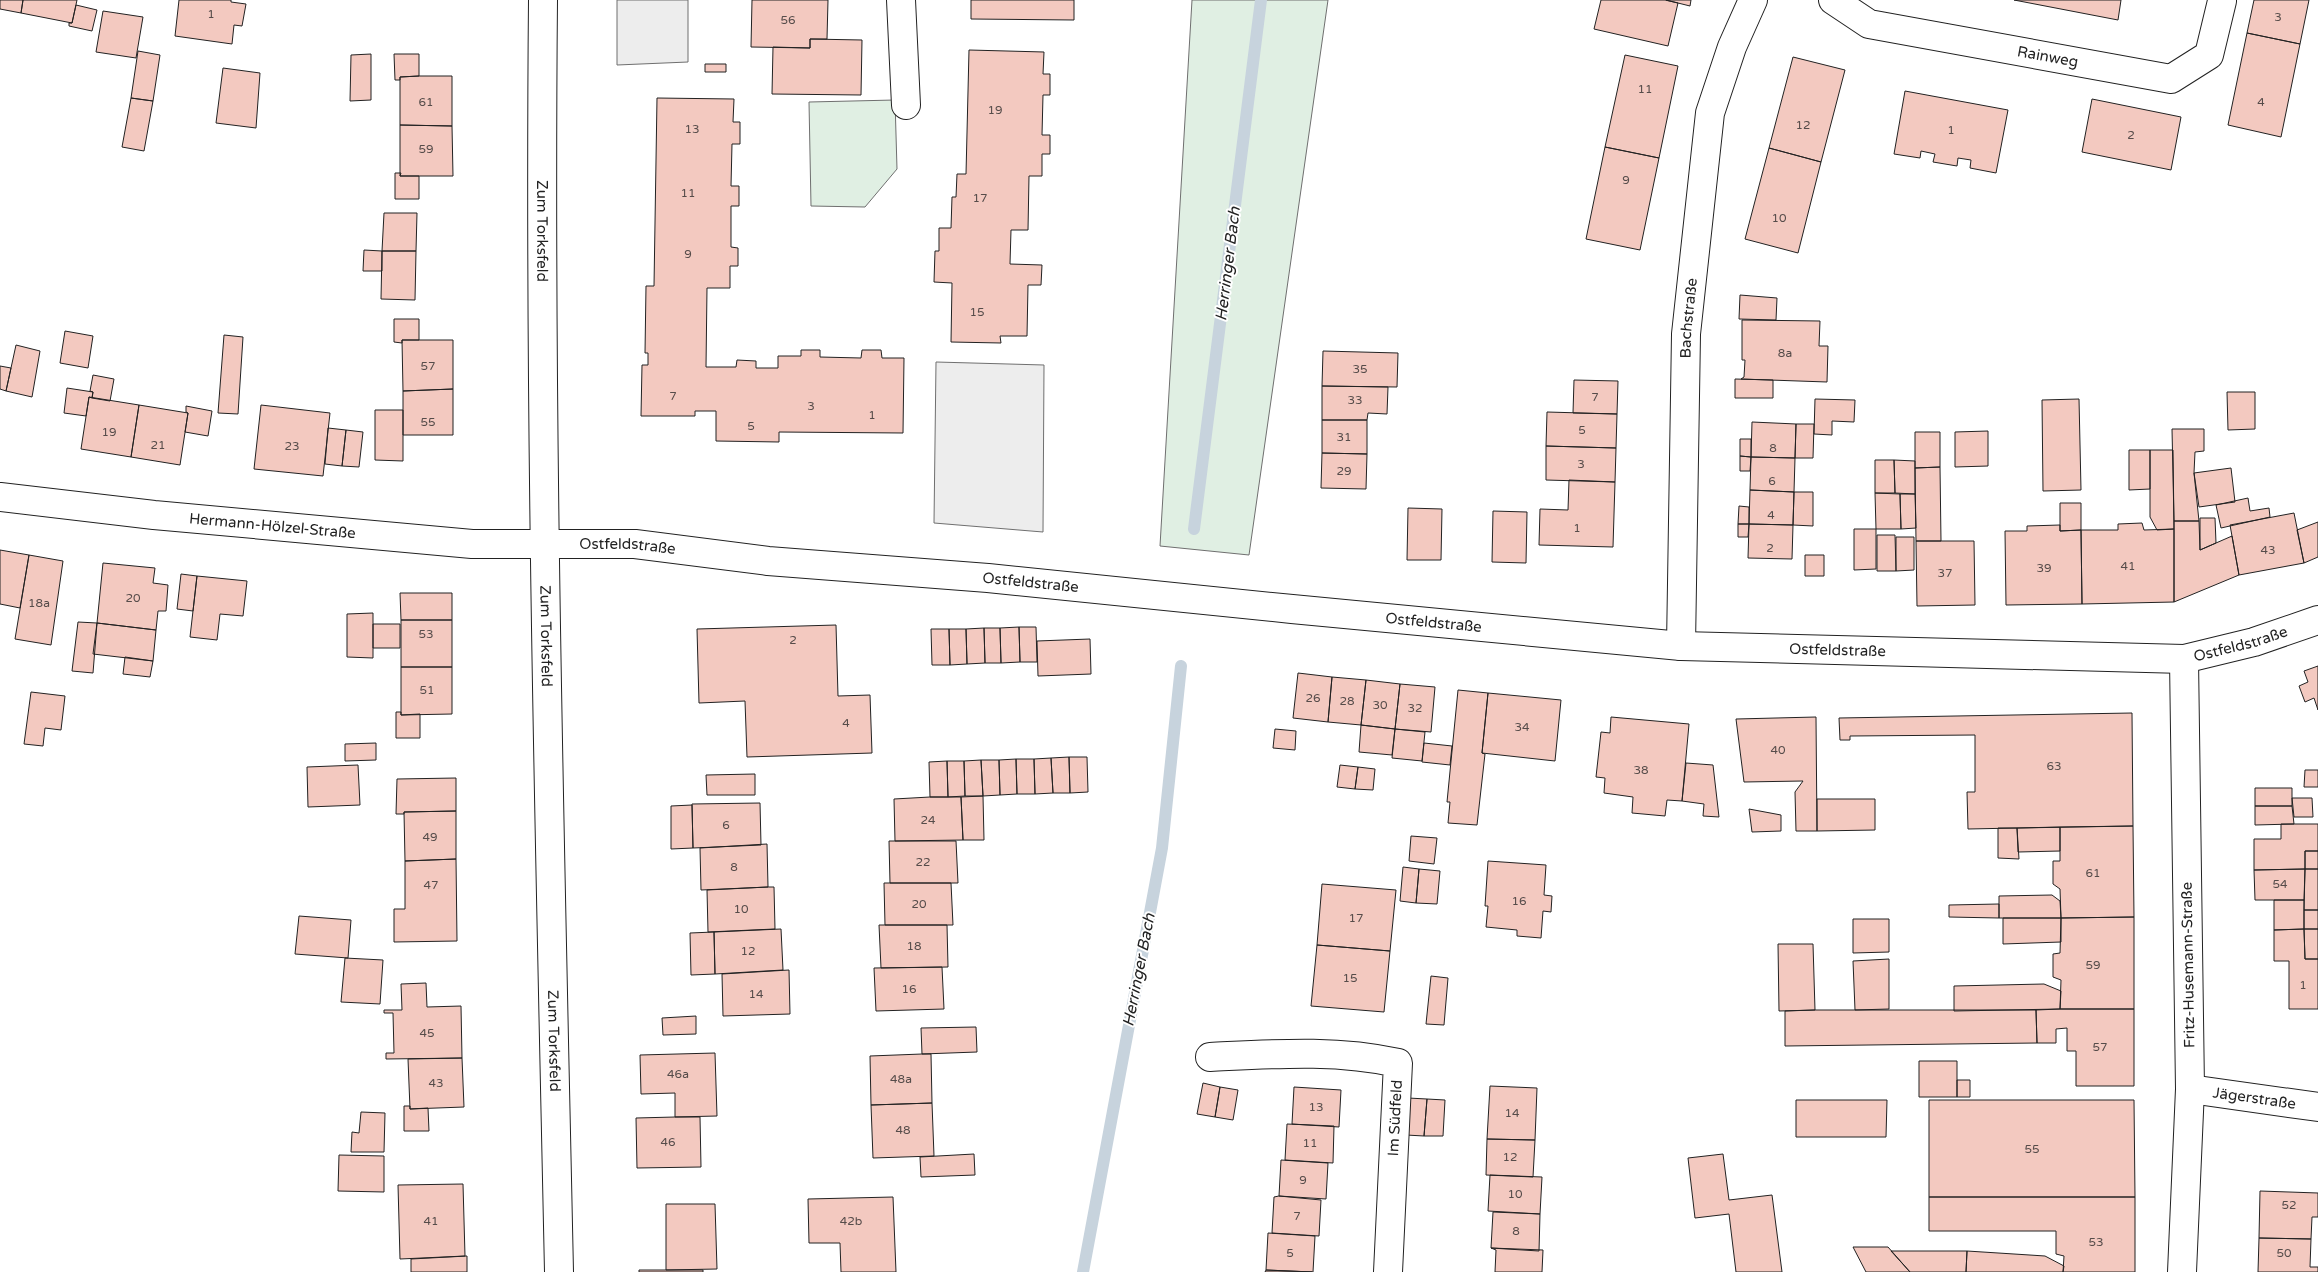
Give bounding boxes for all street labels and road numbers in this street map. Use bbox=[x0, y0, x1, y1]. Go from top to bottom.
street label: Rainweg bbox=[2016, 42, 2080, 71]
street label: Zum Torksfeld bbox=[533, 180, 551, 282]
street label: Bachstraße bbox=[1677, 277, 1701, 359]
street label: Hermann-Hölzel-Straße bbox=[188, 509, 357, 542]
street label: Ostfeldstraße bbox=[579, 535, 677, 558]
street label: Ostfeldstraße bbox=[982, 568, 1080, 596]
street label: Zum Torksfeld bbox=[536, 585, 556, 687]
street label: Ostfeldstraße bbox=[1385, 609, 1483, 636]
street label: Ostfeldstraße bbox=[2192, 622, 2290, 665]
street label: Ostfeldstraße bbox=[1789, 640, 1886, 660]
street label: Fritz-Husemann-Straße bbox=[2178, 882, 2198, 1048]
street label: Zum Torksfeld bbox=[544, 990, 564, 1092]
street label: Im Südfeld bbox=[1384, 1079, 1406, 1157]
street label: Jägerstraße bbox=[2212, 1083, 2297, 1113]

